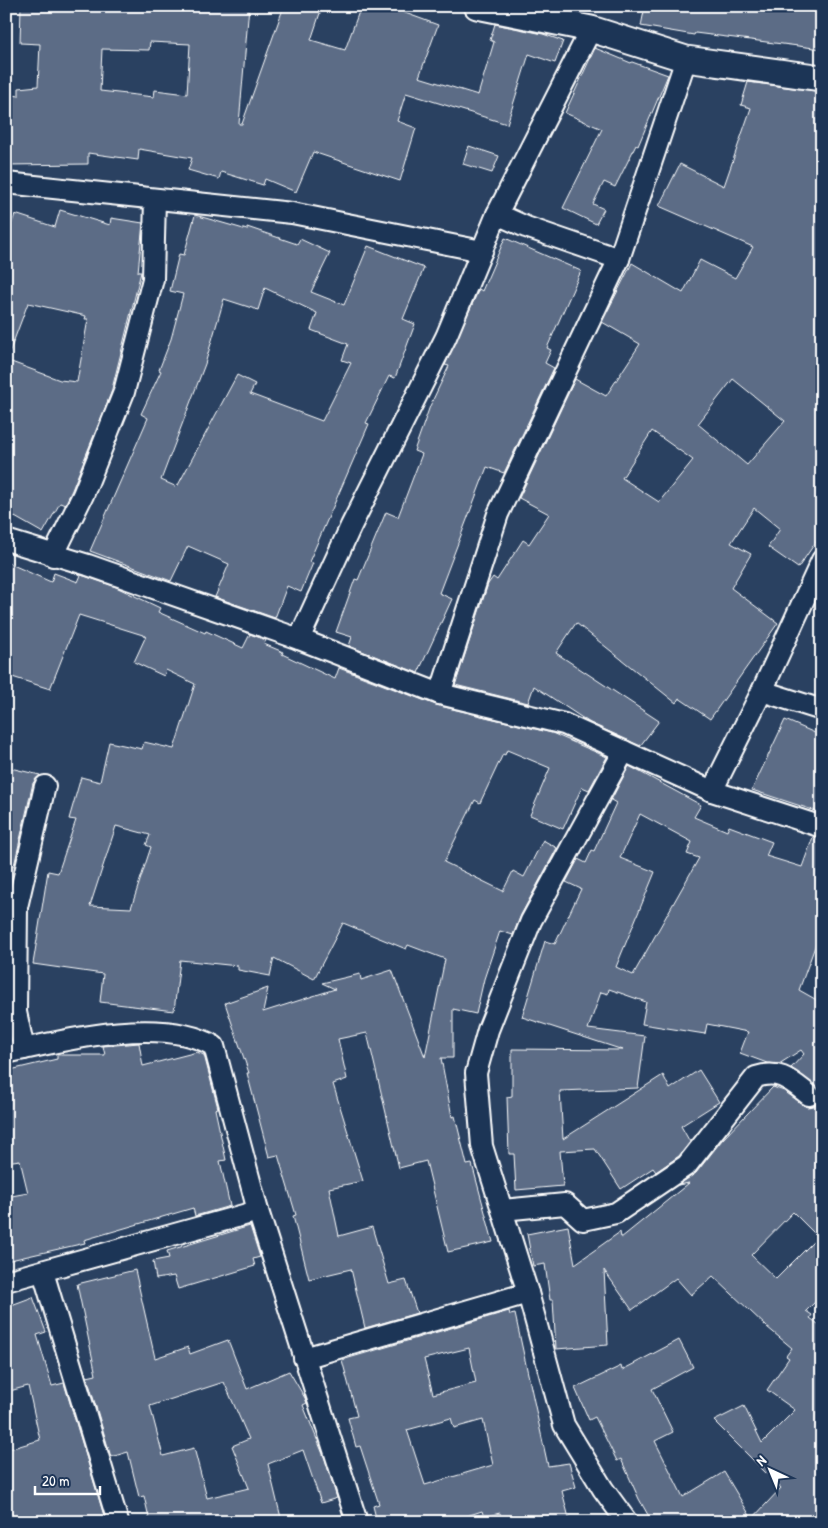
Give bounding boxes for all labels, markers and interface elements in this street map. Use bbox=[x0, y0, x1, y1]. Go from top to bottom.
north arrow bbox=[746, 1446, 796, 1496]
text: N bbox=[751, 1450, 770, 1470]
scale bar bbox=[35, 1463, 100, 1495]
text: 20 m bbox=[42, 1470, 69, 1491]

